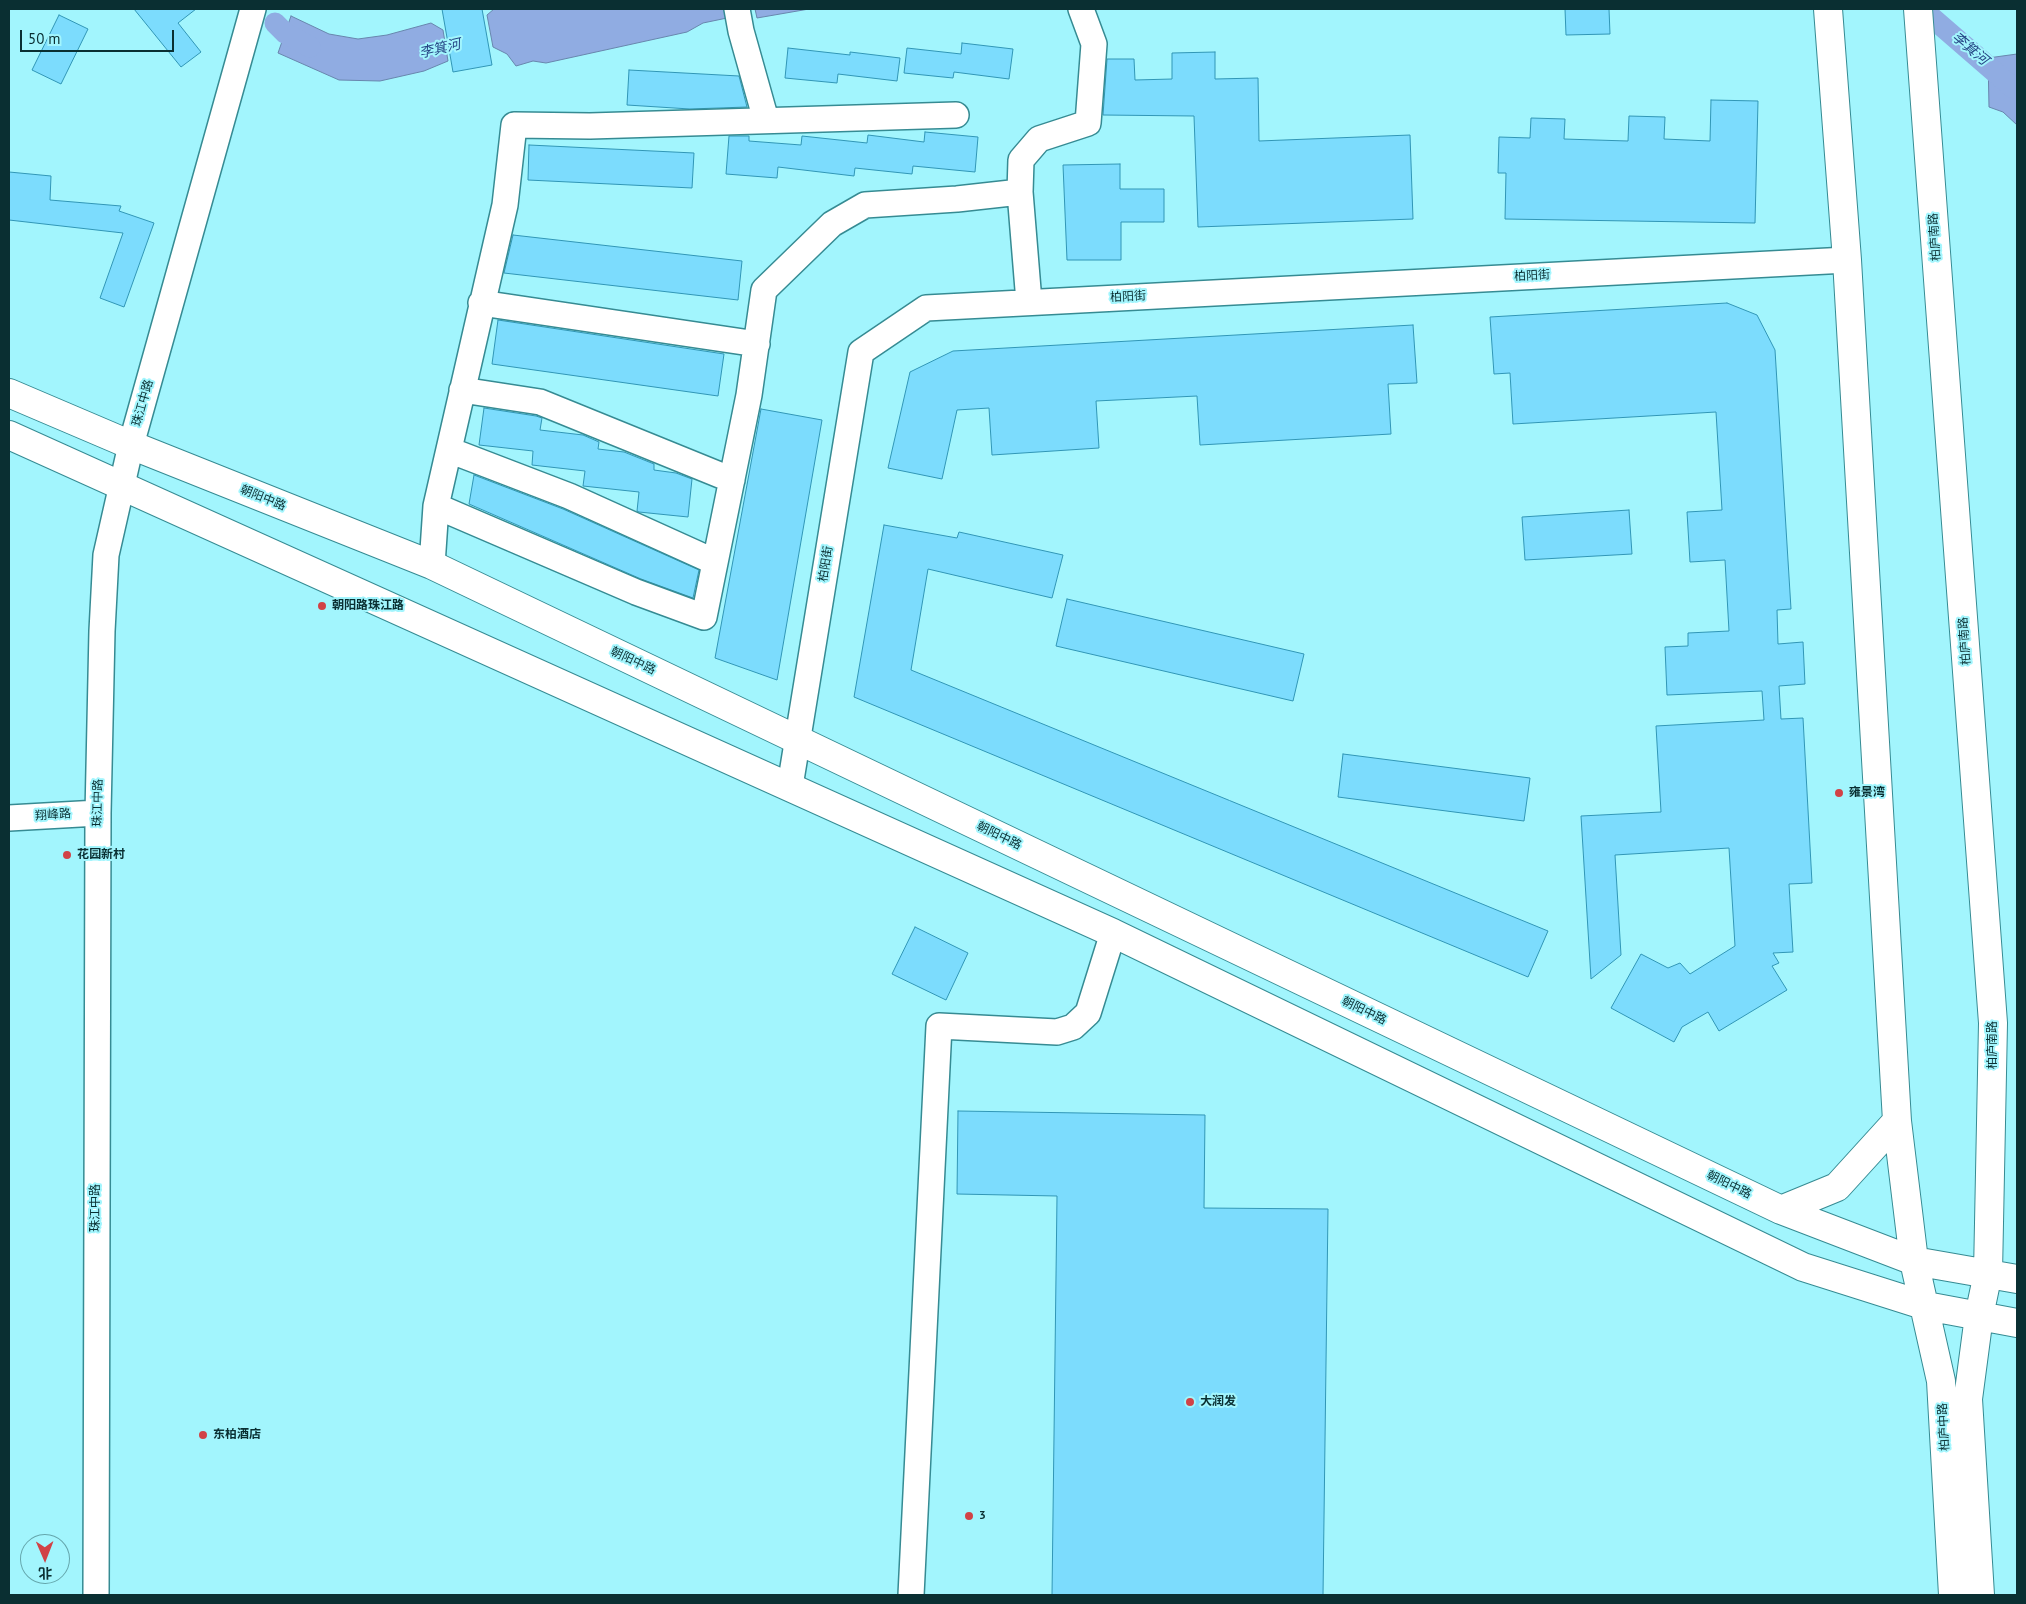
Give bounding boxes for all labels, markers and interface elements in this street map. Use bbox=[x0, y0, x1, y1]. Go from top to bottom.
scale bar bbox=[22, 20, 176, 52]
text: 50 m bbox=[28, 29, 61, 48]
water label: 李箕河 bbox=[1949, 29, 1991, 69]
water label: 李箕河 bbox=[418, 36, 462, 62]
street label: 柏庐南路 bbox=[1926, 213, 1944, 261]
street label: 柏阳街 bbox=[1514, 268, 1550, 284]
street label: 柏阳街 bbox=[1110, 289, 1146, 305]
street label: 珠江中路 bbox=[129, 378, 157, 428]
street label: 朝阳中路 bbox=[238, 482, 288, 514]
street label: 柏阳街 bbox=[816, 545, 836, 583]
place label: 朝阳路珠江路 bbox=[332, 599, 404, 613]
marker: 朝阳路珠江路 bbox=[316, 600, 328, 612]
street label: 柏庐南路 bbox=[1956, 617, 1974, 665]
street label: 朝阳中路 bbox=[608, 644, 658, 678]
street label: 珠江中路 bbox=[90, 779, 106, 827]
place label: 雍景湾 bbox=[1849, 786, 1885, 800]
marker: 雍景湾 bbox=[1833, 787, 1845, 799]
street label: 翔峰路 bbox=[35, 807, 71, 823]
street label: 朝阳中路 bbox=[974, 819, 1024, 853]
place label: 花园新村 bbox=[77, 848, 125, 862]
marker: 花园新村 bbox=[61, 849, 73, 861]
street label: 朝阳中路 bbox=[1339, 994, 1389, 1028]
street label: 柏庐南路 bbox=[1986, 1021, 2000, 1069]
street label: 朝阳中路 bbox=[1704, 1168, 1754, 1202]
street label: 珠江中路 bbox=[89, 1184, 103, 1232]
place label: 大润发 bbox=[1200, 1395, 1236, 1409]
marker: 大润发 bbox=[1184, 1396, 1196, 1408]
street label: 柏庐中路 bbox=[1936, 1403, 1952, 1451]
place label: 东柏酒店 bbox=[213, 1428, 261, 1442]
marker: 东柏酒店 bbox=[197, 1429, 209, 1441]
place label: 3 bbox=[979, 1509, 986, 1523]
marker: 3 bbox=[963, 1510, 975, 1522]
north arrow bbox=[20, 1534, 70, 1584]
text: 北 bbox=[38, 1564, 52, 1582]

